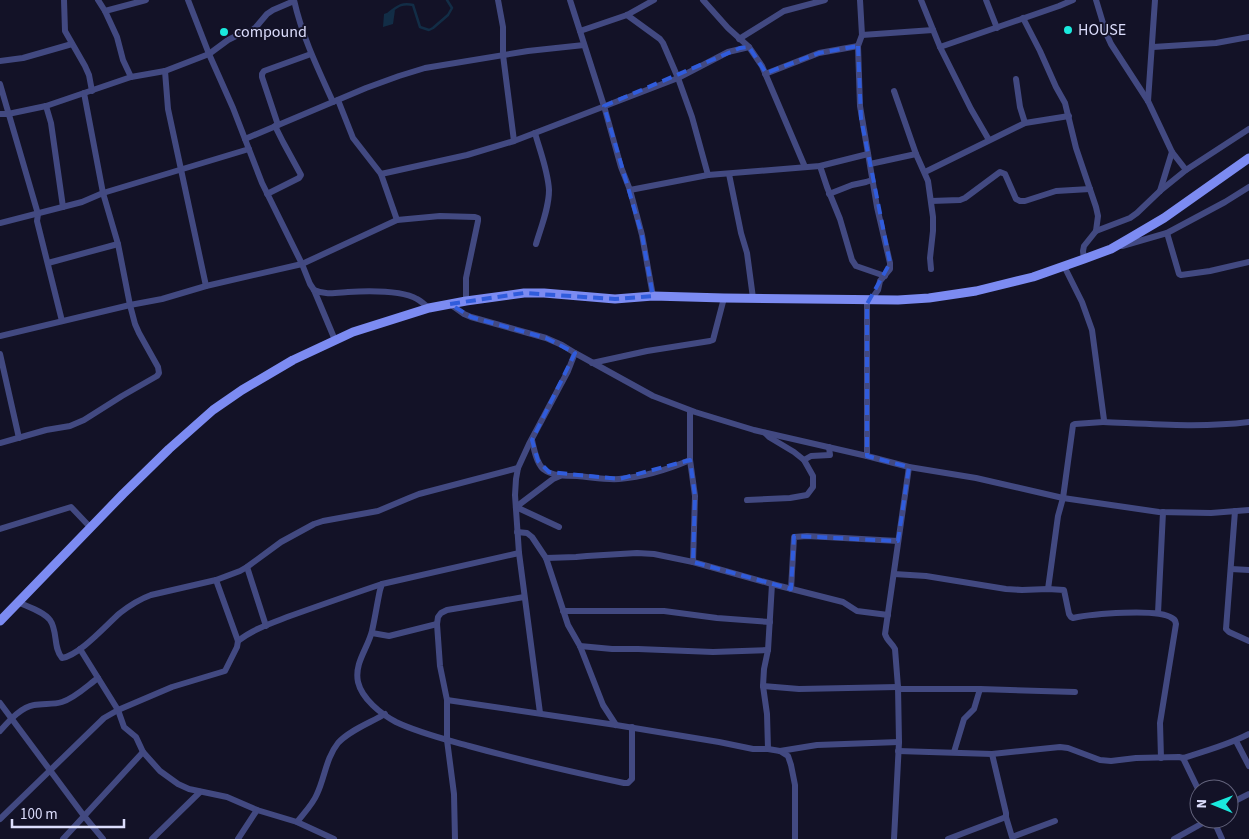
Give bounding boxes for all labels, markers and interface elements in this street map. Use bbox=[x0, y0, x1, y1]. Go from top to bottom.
place label: HOUSE bbox=[1078, 19, 1126, 41]
place label: compound bbox=[234, 21, 307, 43]
marker: HOUSE bbox=[1062, 24, 1074, 36]
marker: compound bbox=[218, 26, 230, 38]
north arrow bbox=[1189, 779, 1239, 829]
scale bar bbox=[12, 796, 125, 828]
text: N bbox=[1192, 799, 1212, 809]
text: 100 m bbox=[20, 804, 58, 825]

